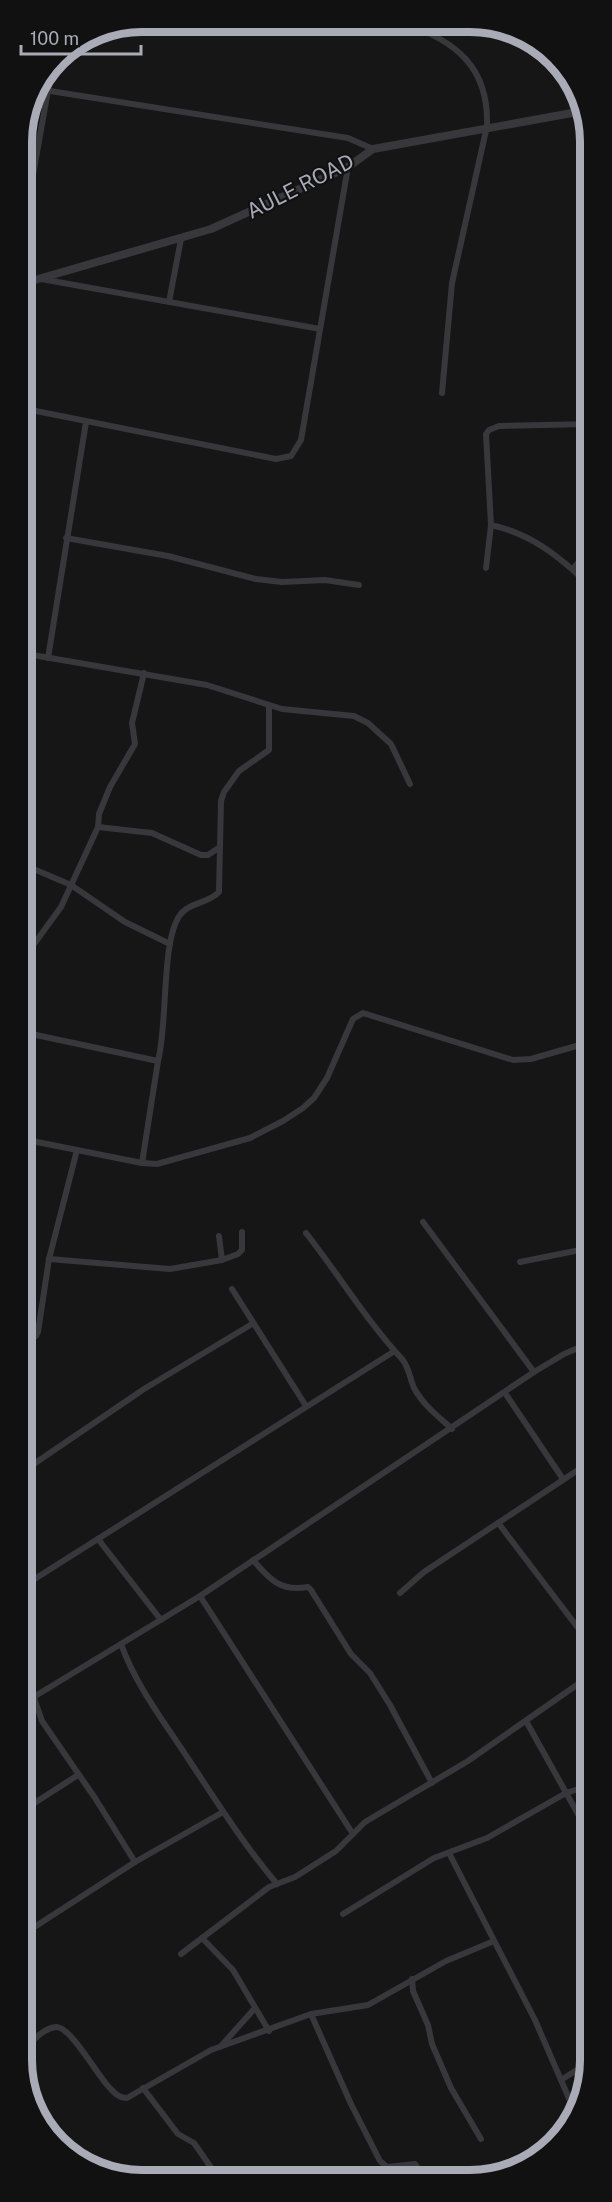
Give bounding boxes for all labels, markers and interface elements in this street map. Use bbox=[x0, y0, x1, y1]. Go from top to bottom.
scale bar bbox=[21, 18, 141, 56]
text: 100 m bbox=[30, 28, 79, 49]
street label: AULE ROAD bbox=[242, 148, 358, 224]

